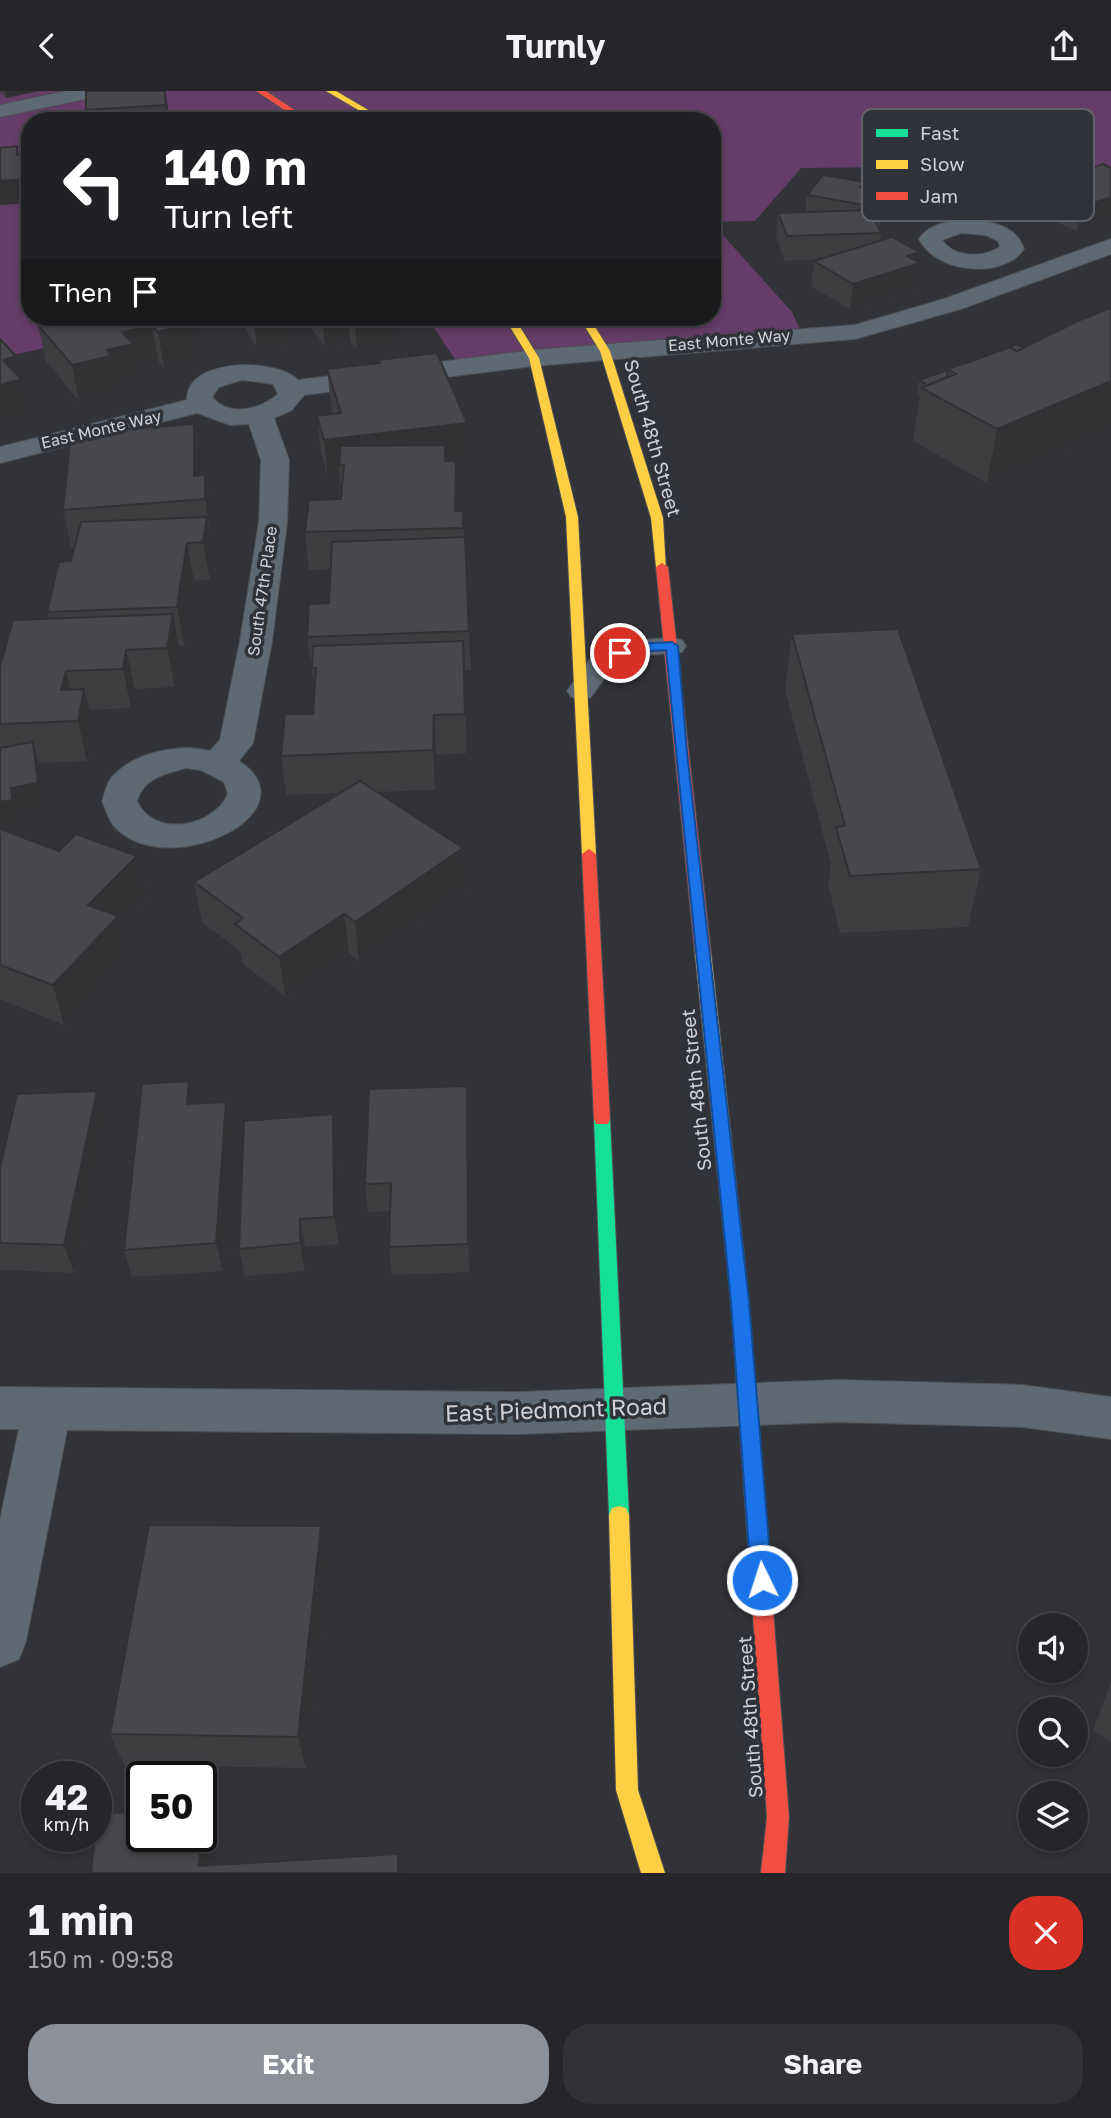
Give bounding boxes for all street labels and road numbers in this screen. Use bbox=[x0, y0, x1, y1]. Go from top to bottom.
street label: East Monte Way bbox=[667, 325, 791, 355]
street label: South 48th Street bbox=[620, 357, 687, 519]
street label: East Monte Way bbox=[39, 405, 163, 453]
street label: South 47th Place bbox=[243, 525, 281, 657]
street label: South 48th Street bbox=[676, 1008, 715, 1172]
street label: East Piedmont Road bbox=[445, 1391, 667, 1427]
street label: South 48th Street bbox=[732, 1635, 767, 1799]

